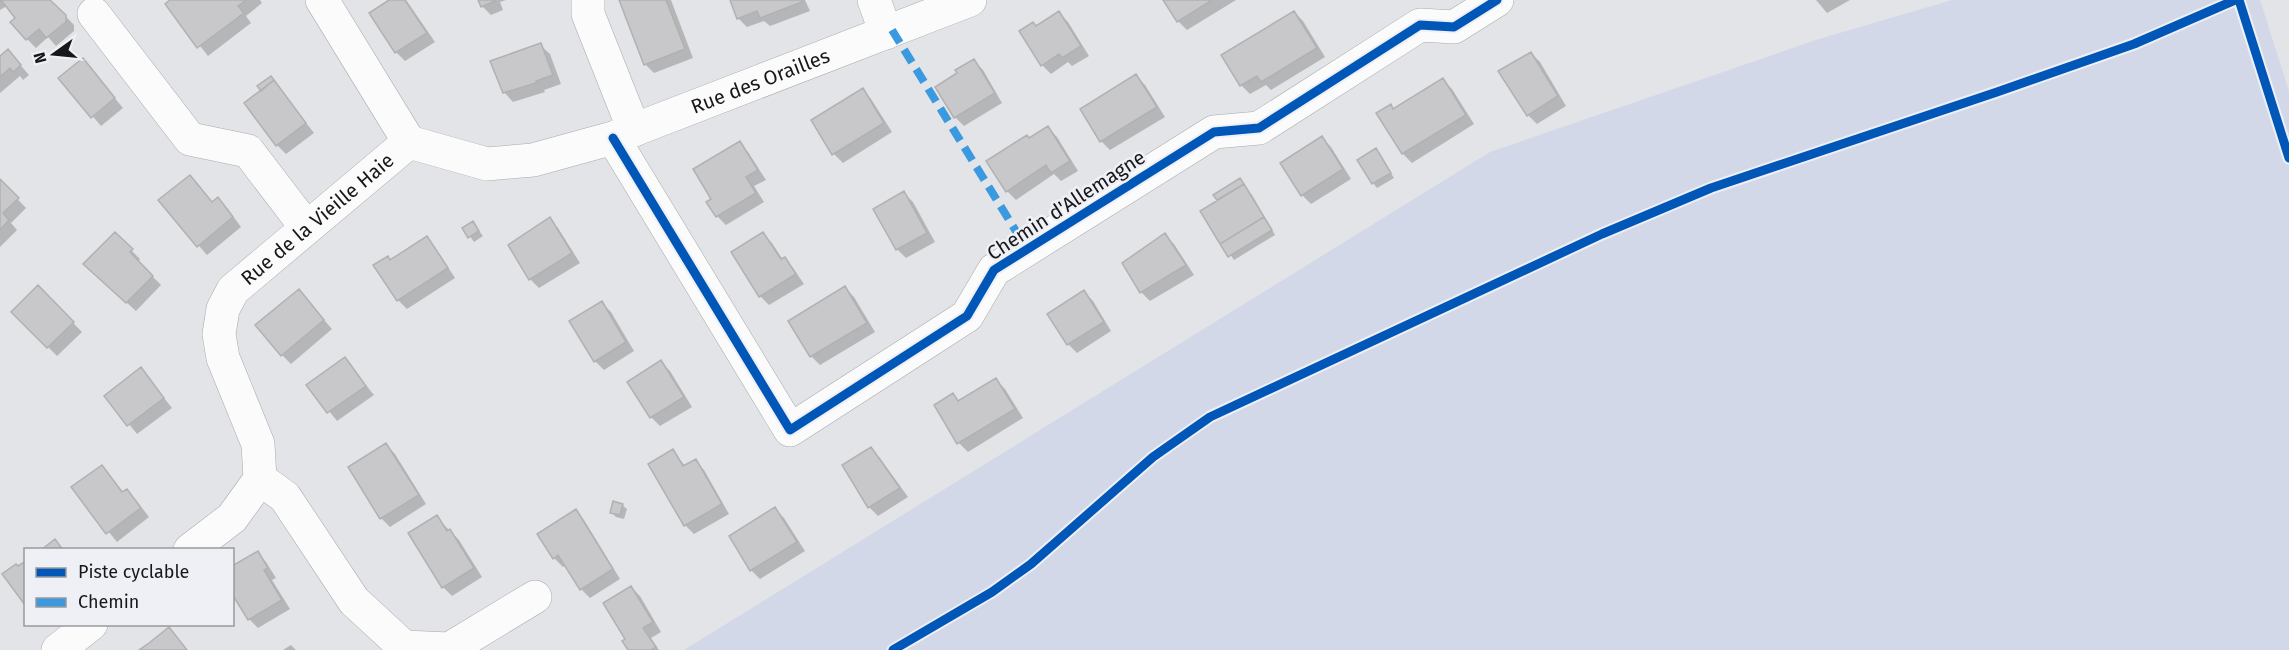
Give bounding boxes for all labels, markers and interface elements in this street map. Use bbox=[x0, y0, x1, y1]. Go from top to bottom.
north arrow bbox=[24, 24, 84, 84]
street label: Rue des Orailles bbox=[687, 43, 833, 119]
text: N bbox=[29, 50, 51, 65]
street label: Chemin d'Allemagne bbox=[982, 145, 1150, 265]
street label: Rue de la Vieille Haie bbox=[236, 148, 399, 290]
legend bbox=[24, 548, 234, 626]
text: Piste cyclable bbox=[78, 561, 189, 583]
text: Chemin bbox=[78, 591, 139, 613]

